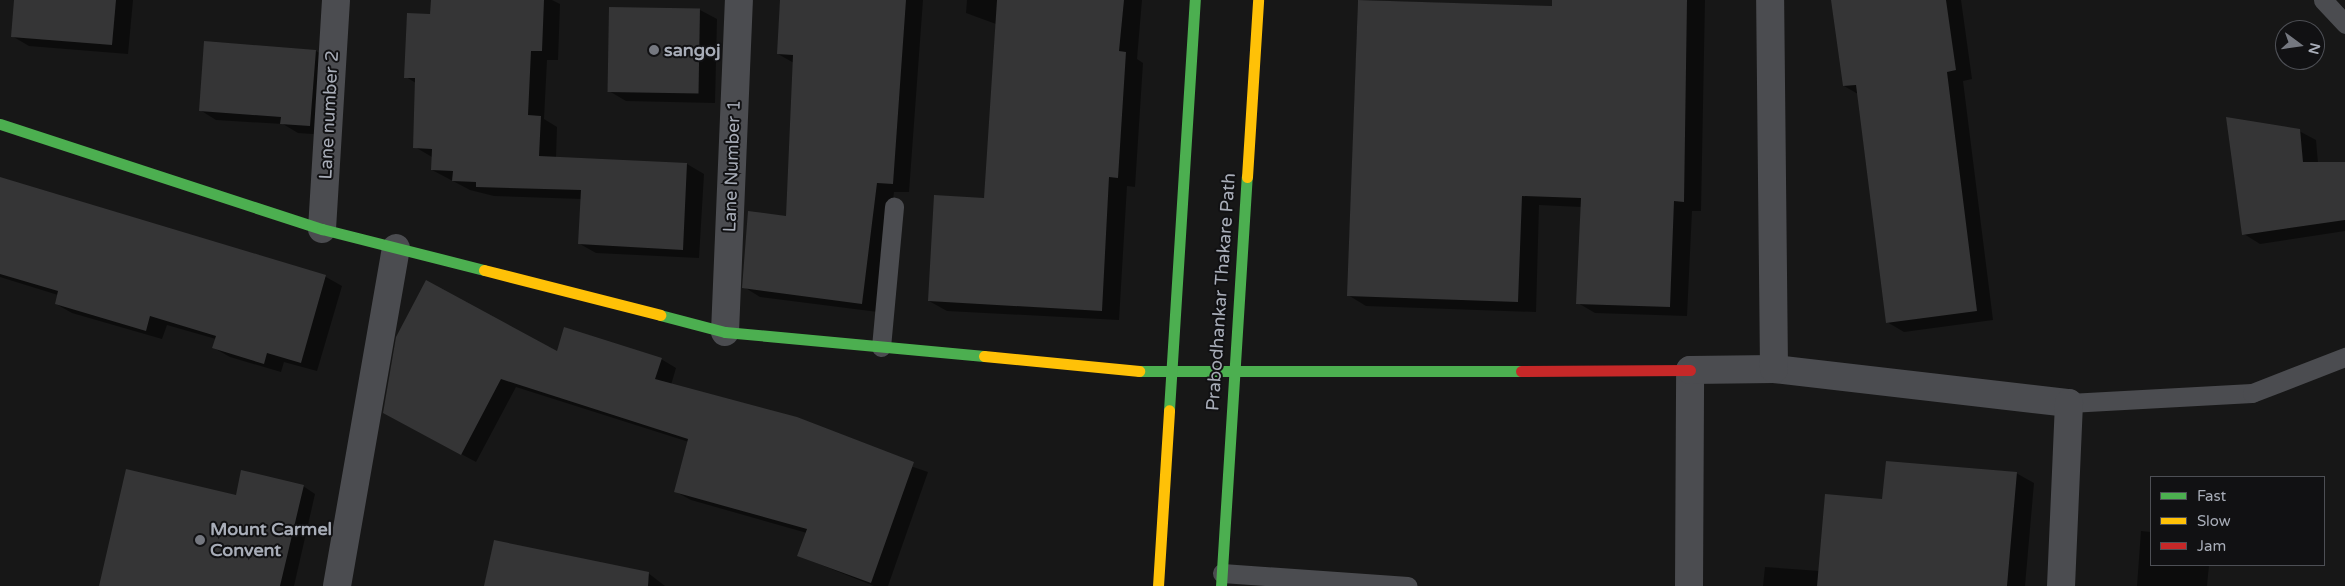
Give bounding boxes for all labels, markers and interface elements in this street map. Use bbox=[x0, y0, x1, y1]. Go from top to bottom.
north arrow bbox=[2275, 20, 2325, 70]
place label: sangoj bbox=[664, 39, 721, 61]
text: N bbox=[2304, 41, 2324, 56]
marker: sangoj bbox=[648, 44, 660, 56]
street label: Lane number 2 bbox=[315, 50, 343, 180]
street label: Lane Number 1 bbox=[719, 99, 745, 233]
street label: Prabodhankar Thakare Path bbox=[1202, 172, 1240, 412]
legend bbox=[2150, 476, 2325, 566]
text: Fast bbox=[2197, 487, 2226, 505]
text: Slow bbox=[2197, 512, 2231, 530]
place label: Mount Carmel Convent bbox=[210, 519, 332, 562]
marker: Mount Carmel Convent bbox=[194, 534, 206, 546]
text: Jam bbox=[2197, 537, 2226, 555]

